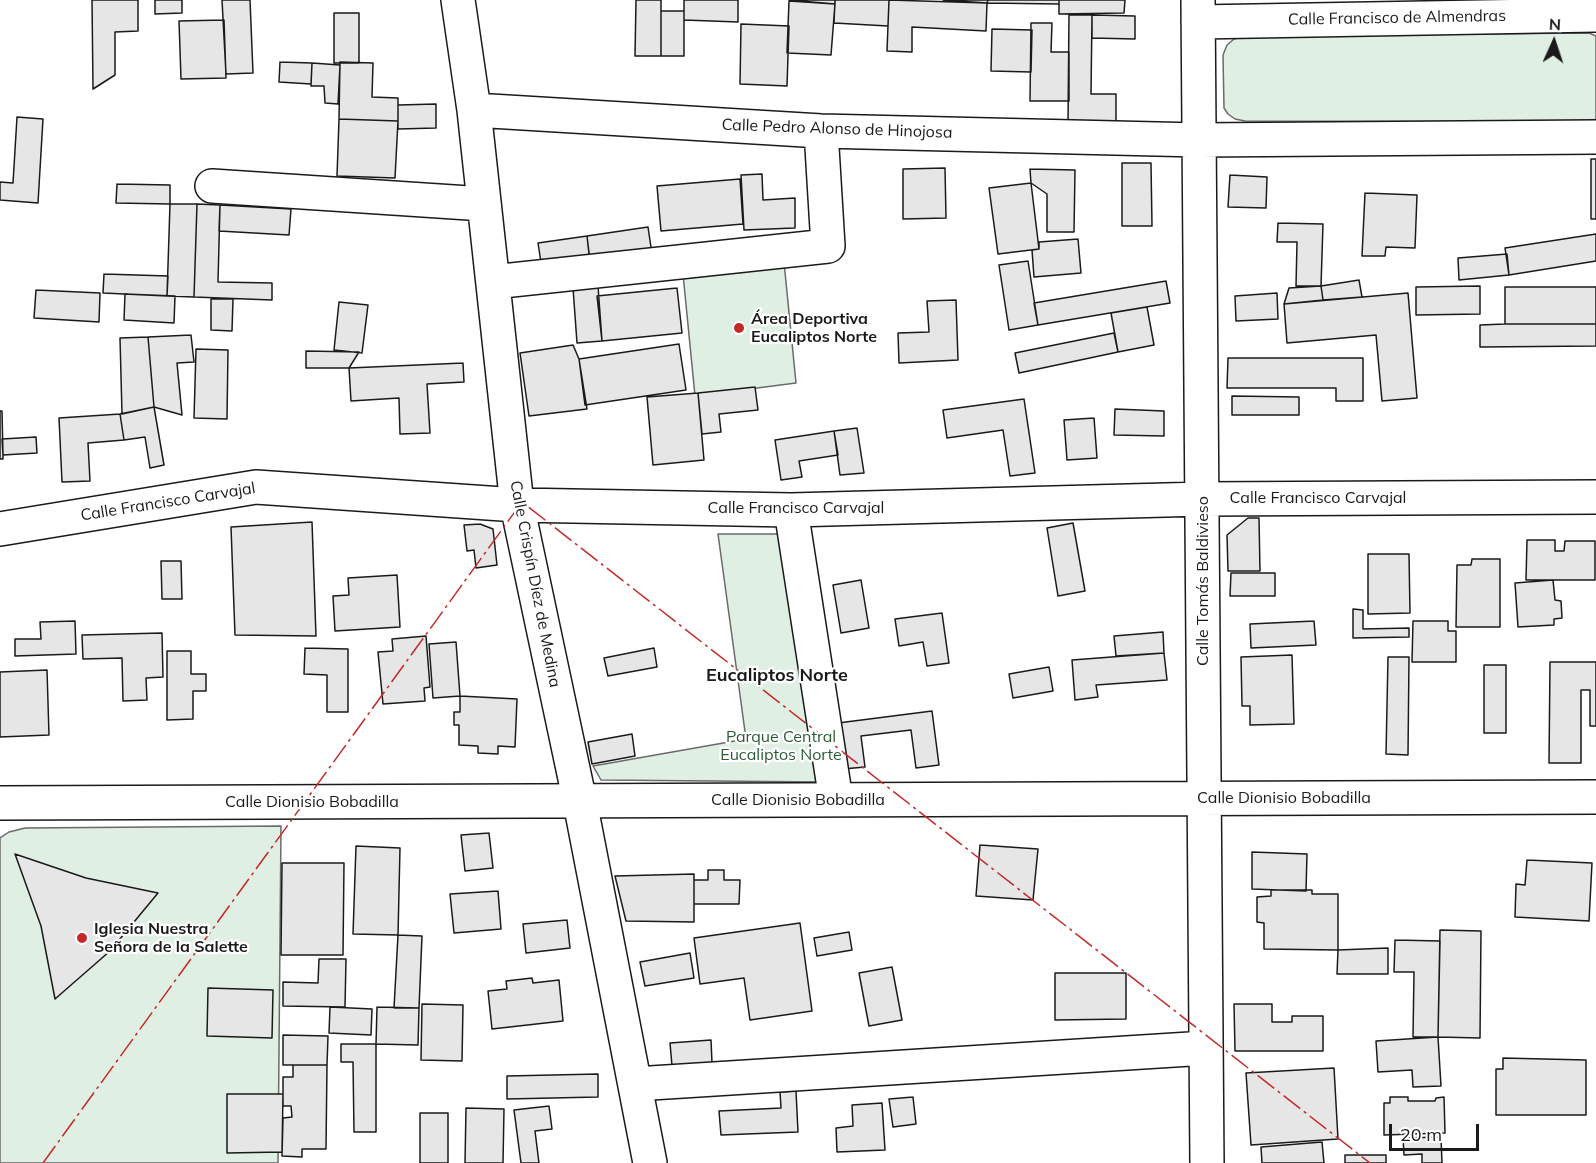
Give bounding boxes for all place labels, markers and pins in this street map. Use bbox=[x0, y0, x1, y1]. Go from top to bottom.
place label: Área Deportiva Eucaliptos Norte bbox=[751, 309, 877, 347]
marker: Área Deportiva Eucaliptos Norte bbox=[732, 321, 746, 335]
place label: Iglesia Nuestra Señora de la Salette bbox=[94, 919, 248, 957]
marker: Iglesia Nuestra Señora de la Salette bbox=[75, 931, 89, 945]

